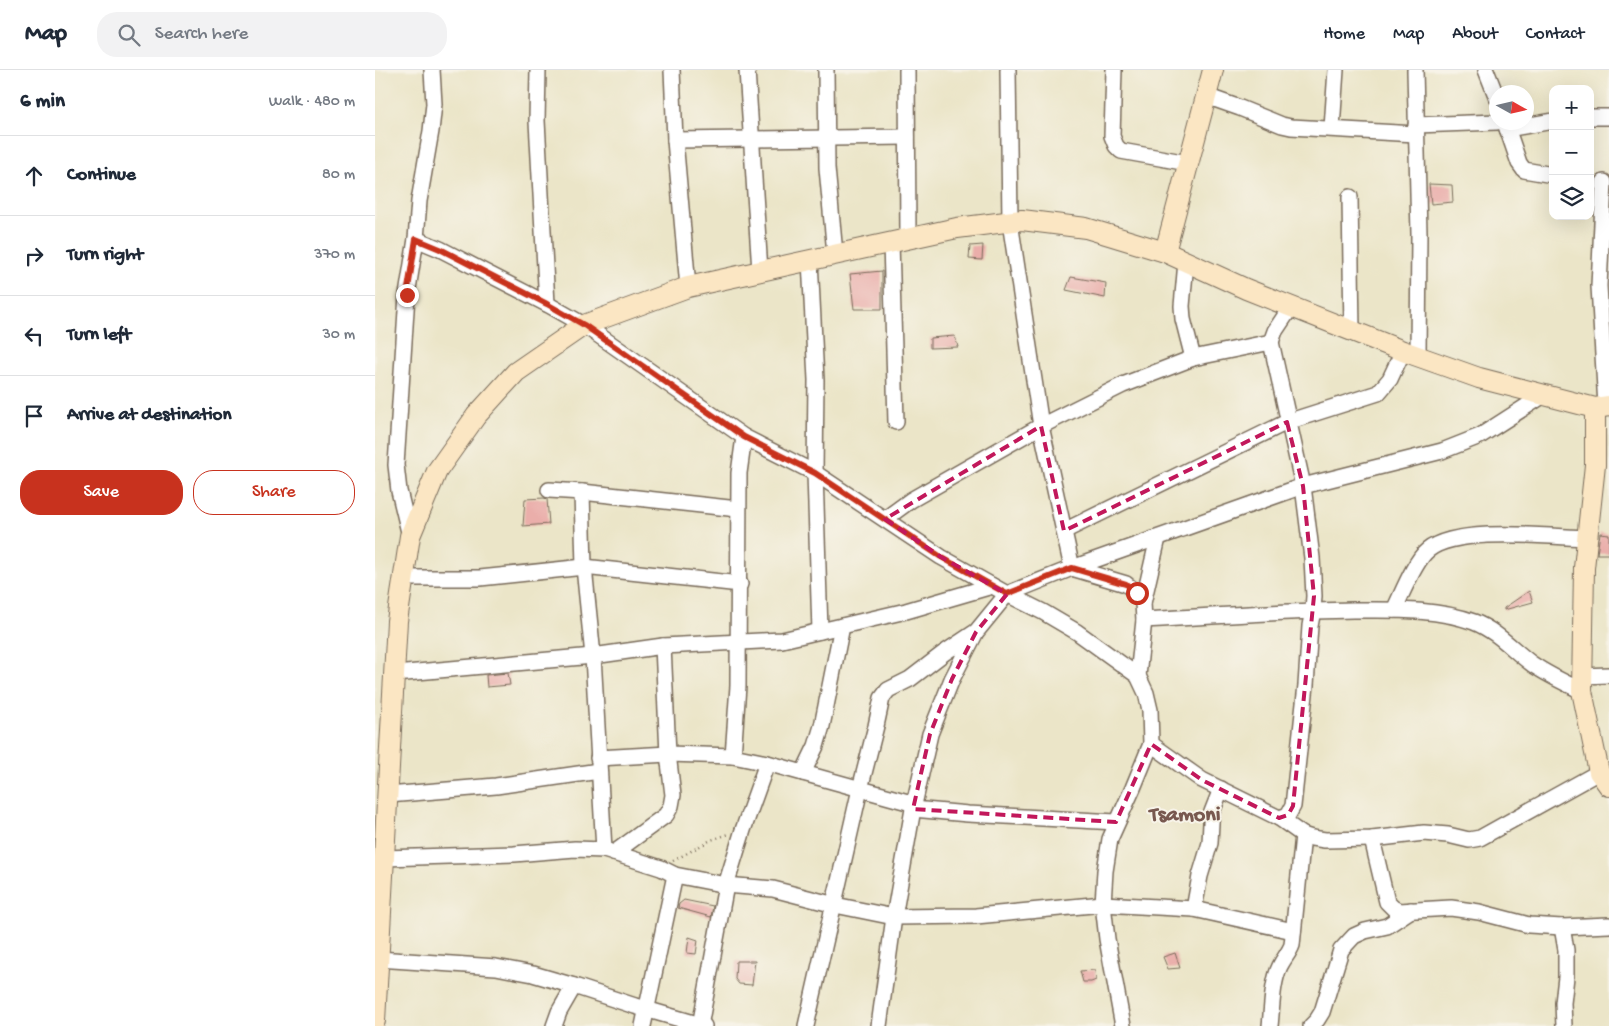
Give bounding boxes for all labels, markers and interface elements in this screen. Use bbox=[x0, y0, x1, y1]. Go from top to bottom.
search box bbox=[97, 12, 447, 57]
text: Map bbox=[25, 20, 67, 49]
icon: search bbox=[115, 21, 143, 49]
text: Search here bbox=[155, 23, 248, 46]
text: Home bbox=[1323, 24, 1365, 45]
text: Map bbox=[1393, 24, 1424, 45]
text: About bbox=[1452, 24, 1498, 45]
text: Contact bbox=[1526, 24, 1584, 45]
north arrow bbox=[1489, 85, 1534, 130]
map controls bbox=[1549, 85, 1594, 220]
button: + bbox=[1549, 85, 1594, 130]
text: 6 min bbox=[20, 90, 65, 115]
text: Walk · 480 m bbox=[269, 93, 355, 112]
button: − bbox=[1549, 130, 1594, 175]
icon: ahead bbox=[20, 162, 48, 190]
text: Continue bbox=[67, 164, 136, 187]
text: 80 m bbox=[322, 166, 355, 185]
button: layers bbox=[1549, 175, 1594, 220]
icon: right bbox=[20, 242, 48, 270]
text: Turn right bbox=[67, 244, 143, 267]
text: 370 m bbox=[314, 246, 355, 265]
route end bbox=[396, 284, 419, 307]
icon: left bbox=[20, 322, 48, 350]
text: Turn left bbox=[67, 324, 131, 347]
text: 30 m bbox=[322, 326, 355, 345]
icon: arrive bbox=[20, 402, 48, 430]
text: Arrive at destination bbox=[67, 404, 231, 427]
button: Save bbox=[20, 470, 183, 515]
button: Share bbox=[193, 470, 355, 515]
route start bbox=[1126, 582, 1149, 605]
district label: Tsamoni bbox=[1147, 803, 1221, 829]

